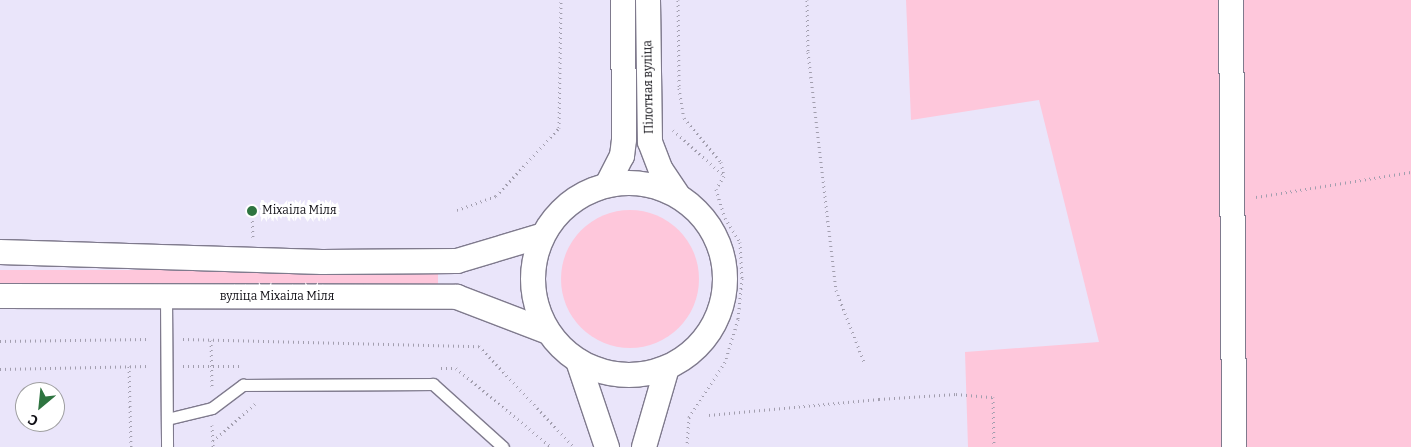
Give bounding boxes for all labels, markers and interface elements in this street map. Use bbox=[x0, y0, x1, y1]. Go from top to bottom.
street label: Пілотная вуліца bbox=[641, 40, 657, 134]
place label: Міхаіла Міля bbox=[262, 204, 337, 218]
marker: Міхаіла Міля bbox=[246, 205, 258, 217]
street label: вуліца Міхаіла Міля bbox=[220, 290, 334, 304]
north arrow bbox=[15, 382, 65, 432]
text: С bbox=[25, 410, 41, 429]

